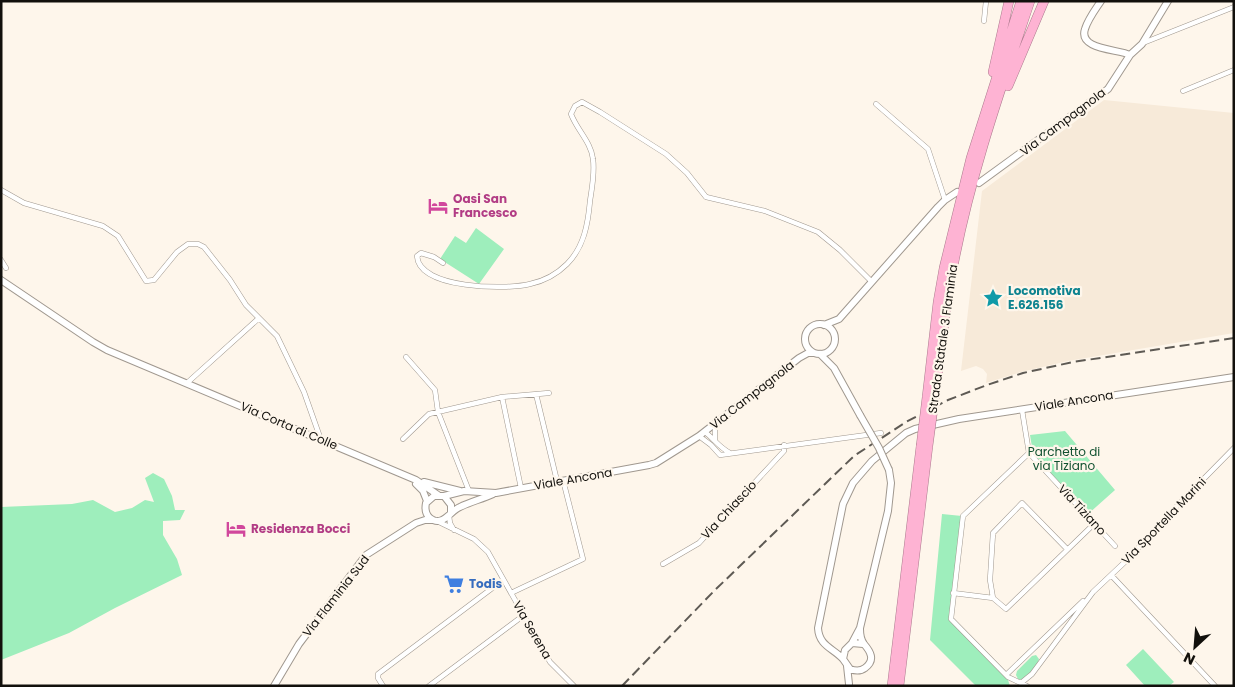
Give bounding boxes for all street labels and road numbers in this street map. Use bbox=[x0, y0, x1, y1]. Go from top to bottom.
street label: Via Campagnola bbox=[1016, 84, 1109, 159]
street label: Strada Statale 3 Flaminia bbox=[924, 263, 961, 415]
street label: Via Campagnola bbox=[706, 356, 797, 433]
street label: Viale Ancona bbox=[1033, 386, 1114, 415]
street label: Via Corta di Colle bbox=[238, 397, 340, 454]
street label: Viale Ancona bbox=[532, 463, 613, 494]
street label: Via Sportella Marini bbox=[1118, 473, 1210, 568]
street label: Via Chiascio bbox=[697, 476, 760, 543]
street label: Via Tiziano bbox=[1054, 481, 1111, 539]
street label: Via Flaminia Sud bbox=[298, 551, 373, 640]
street label: Via Serena bbox=[509, 598, 556, 662]

